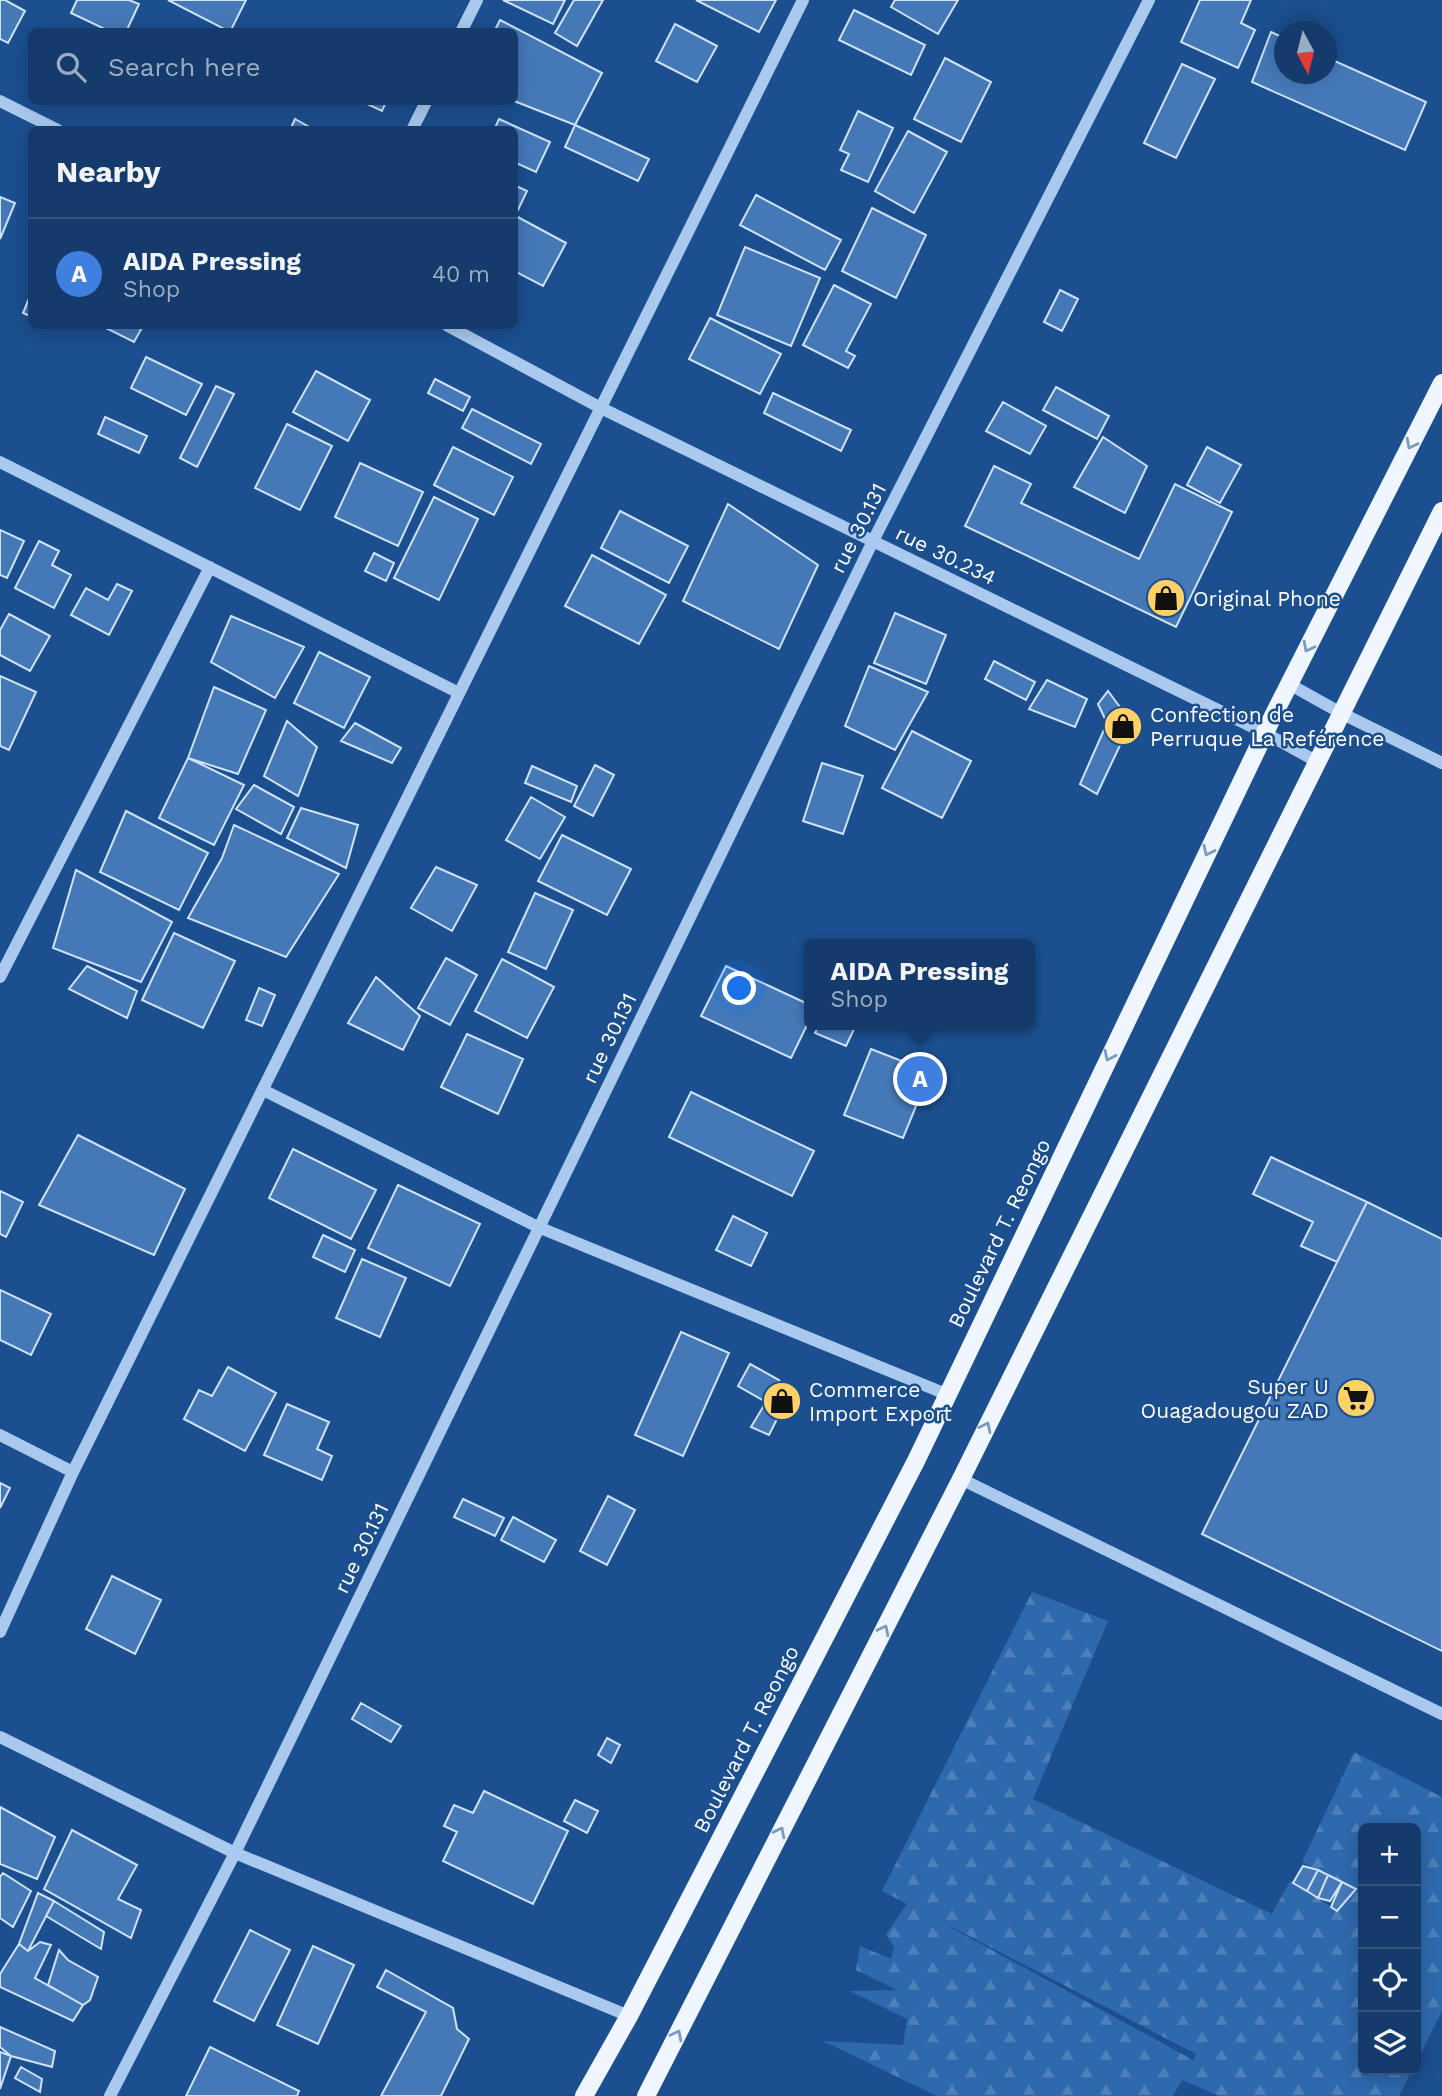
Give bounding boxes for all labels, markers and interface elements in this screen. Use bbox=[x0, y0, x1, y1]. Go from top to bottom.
north arrow bbox=[1274, 21, 1337, 84]
search box bbox=[28, 28, 518, 105]
icon: search bbox=[52, 48, 90, 86]
text: Search here bbox=[108, 52, 260, 82]
text: Nearby bbox=[56, 154, 161, 189]
text: AIDA Pressing bbox=[123, 246, 301, 276]
text: A bbox=[71, 261, 87, 288]
text: 40 m bbox=[432, 261, 490, 288]
text: Shop bbox=[123, 276, 180, 303]
one-way arrow bbox=[1406, 437, 1420, 449]
street label: rue 30.131 bbox=[825, 479, 891, 577]
street label: rue 30.234 bbox=[892, 520, 1000, 590]
shop icon: Original Phone bbox=[1145, 577, 1187, 619]
place label: Original Phone bbox=[1193, 586, 1341, 611]
one-way arrow bbox=[1303, 640, 1317, 652]
place label: Confection de Perruque La Reférence bbox=[1150, 702, 1384, 751]
shop icon: Confection de Perruque La Reférence bbox=[1102, 705, 1144, 747]
one-way arrow bbox=[1202, 844, 1216, 856]
popup bbox=[804, 939, 1035, 1030]
text: AIDA Pressing bbox=[831, 956, 1008, 986]
your location bbox=[722, 971, 756, 1005]
text: Shop bbox=[831, 986, 888, 1013]
street label: rue 30.131 bbox=[576, 989, 642, 1087]
one-way arrow bbox=[1104, 1049, 1118, 1061]
pin: A bbox=[897, 1053, 943, 1105]
street label: Boulevard T. Reongo bbox=[942, 1135, 1056, 1331]
place label: Super U Ouagadougou ZAD bbox=[1141, 1374, 1329, 1423]
place label: Commerce Import Export bbox=[809, 1377, 952, 1426]
supermarket icon: Super U Ouagadougou ZAD bbox=[1335, 1377, 1377, 1419]
shop icon: Commerce Import Export bbox=[761, 1380, 803, 1422]
one-way arrow bbox=[978, 1422, 992, 1434]
street label: rue 30.131 bbox=[328, 1499, 394, 1597]
one-way arrow bbox=[875, 1625, 889, 1637]
street label: Boulevard T. Reongo bbox=[688, 1641, 804, 1837]
map controls bbox=[1358, 1823, 1421, 2075]
button: + bbox=[1358, 1823, 1421, 1886]
one-way arrow bbox=[772, 1827, 786, 1840]
button: − bbox=[1358, 1886, 1421, 1949]
button: locate bbox=[1358, 1949, 1421, 2012]
button: layers bbox=[1358, 2012, 1421, 2075]
one-way arrow bbox=[668, 2030, 682, 2042]

